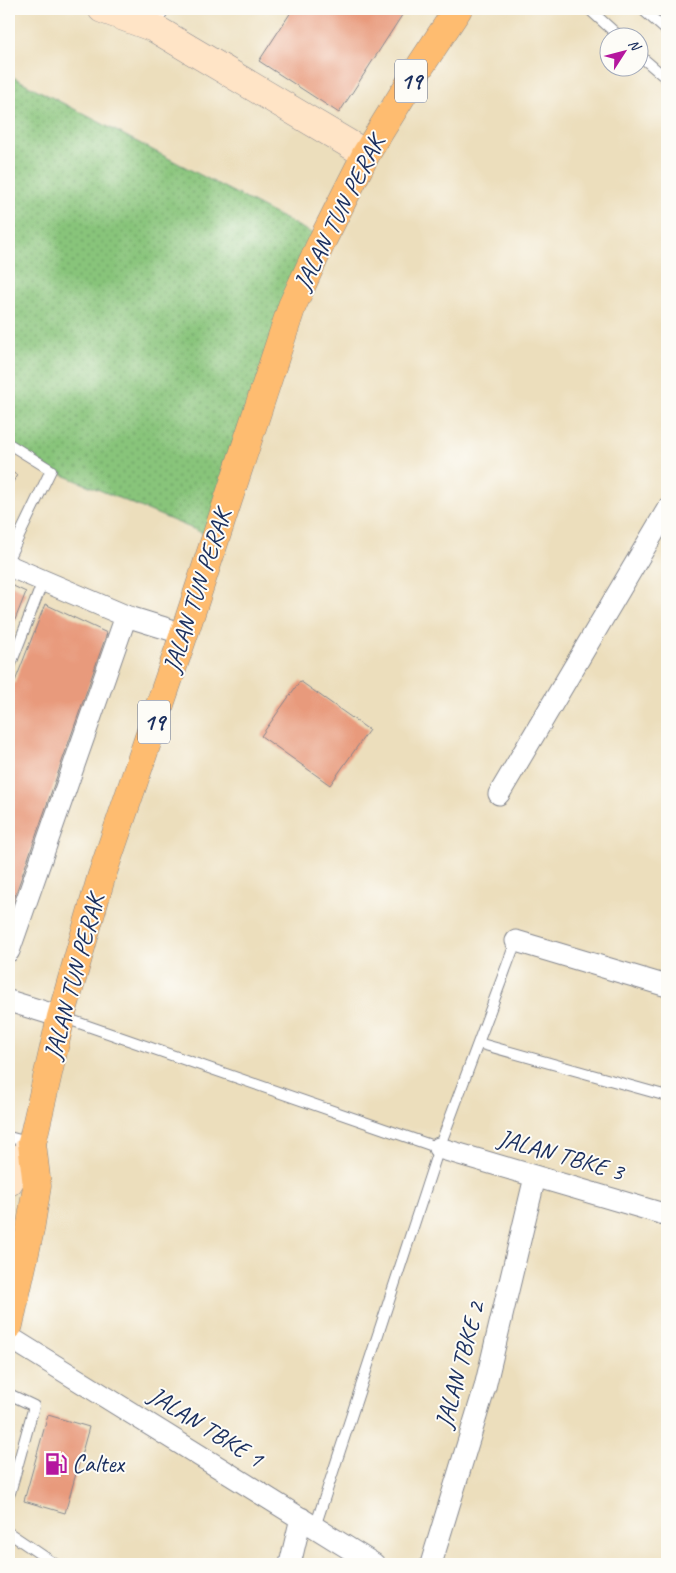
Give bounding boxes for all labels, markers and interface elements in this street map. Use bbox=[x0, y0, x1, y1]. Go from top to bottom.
north arrow bbox=[598, 28, 648, 78]
text: N bbox=[625, 36, 645, 55]
road number: 19 bbox=[395, 59, 427, 102]
street label: JALAN TUN PERAK bbox=[286, 126, 394, 297]
street label: JALAN TUN PERAK bbox=[155, 501, 240, 677]
road number: 19 bbox=[138, 700, 170, 744]
street label: JALAN TUN PERAK bbox=[36, 887, 113, 1064]
street label: JALAN TBKE 3 bbox=[494, 1122, 629, 1189]
street label: JALAN TBKE 2 bbox=[428, 1297, 493, 1433]
street label: JALAN TBKE 1 bbox=[142, 1379, 271, 1476]
place label: Caltex bbox=[72, 1448, 126, 1480]
fuel station icon: Caltex bbox=[43, 1451, 69, 1477]

